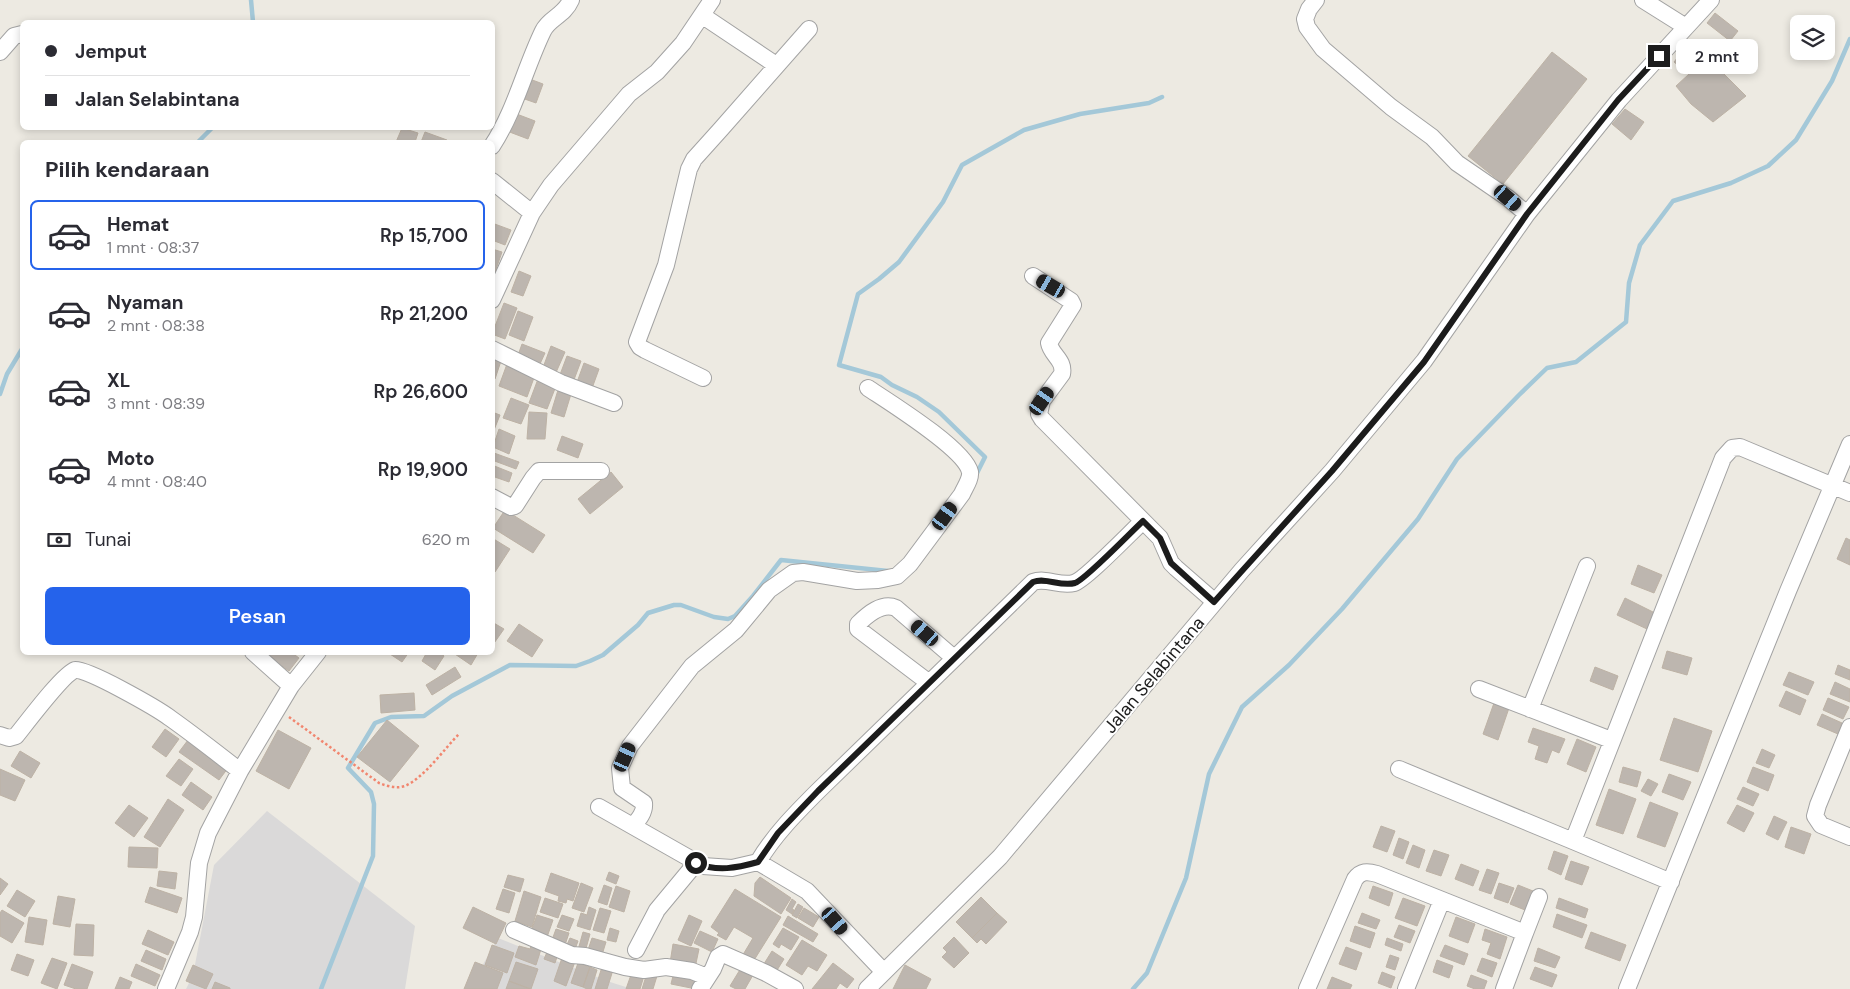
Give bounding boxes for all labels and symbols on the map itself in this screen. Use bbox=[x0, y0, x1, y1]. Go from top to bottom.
callout: 2 mnt bbox=[1676, 38, 1759, 74]
route end bbox=[1648, 45, 1670, 67]
car bbox=[1491, 182, 1524, 214]
car bbox=[1034, 272, 1067, 300]
car bbox=[1027, 384, 1056, 418]
car bbox=[930, 499, 959, 533]
street label: Jalan Selabintana bbox=[1098, 612, 1210, 738]
car bbox=[908, 617, 941, 649]
car bbox=[612, 740, 637, 774]
route start bbox=[685, 852, 707, 874]
car bbox=[819, 905, 850, 937]

